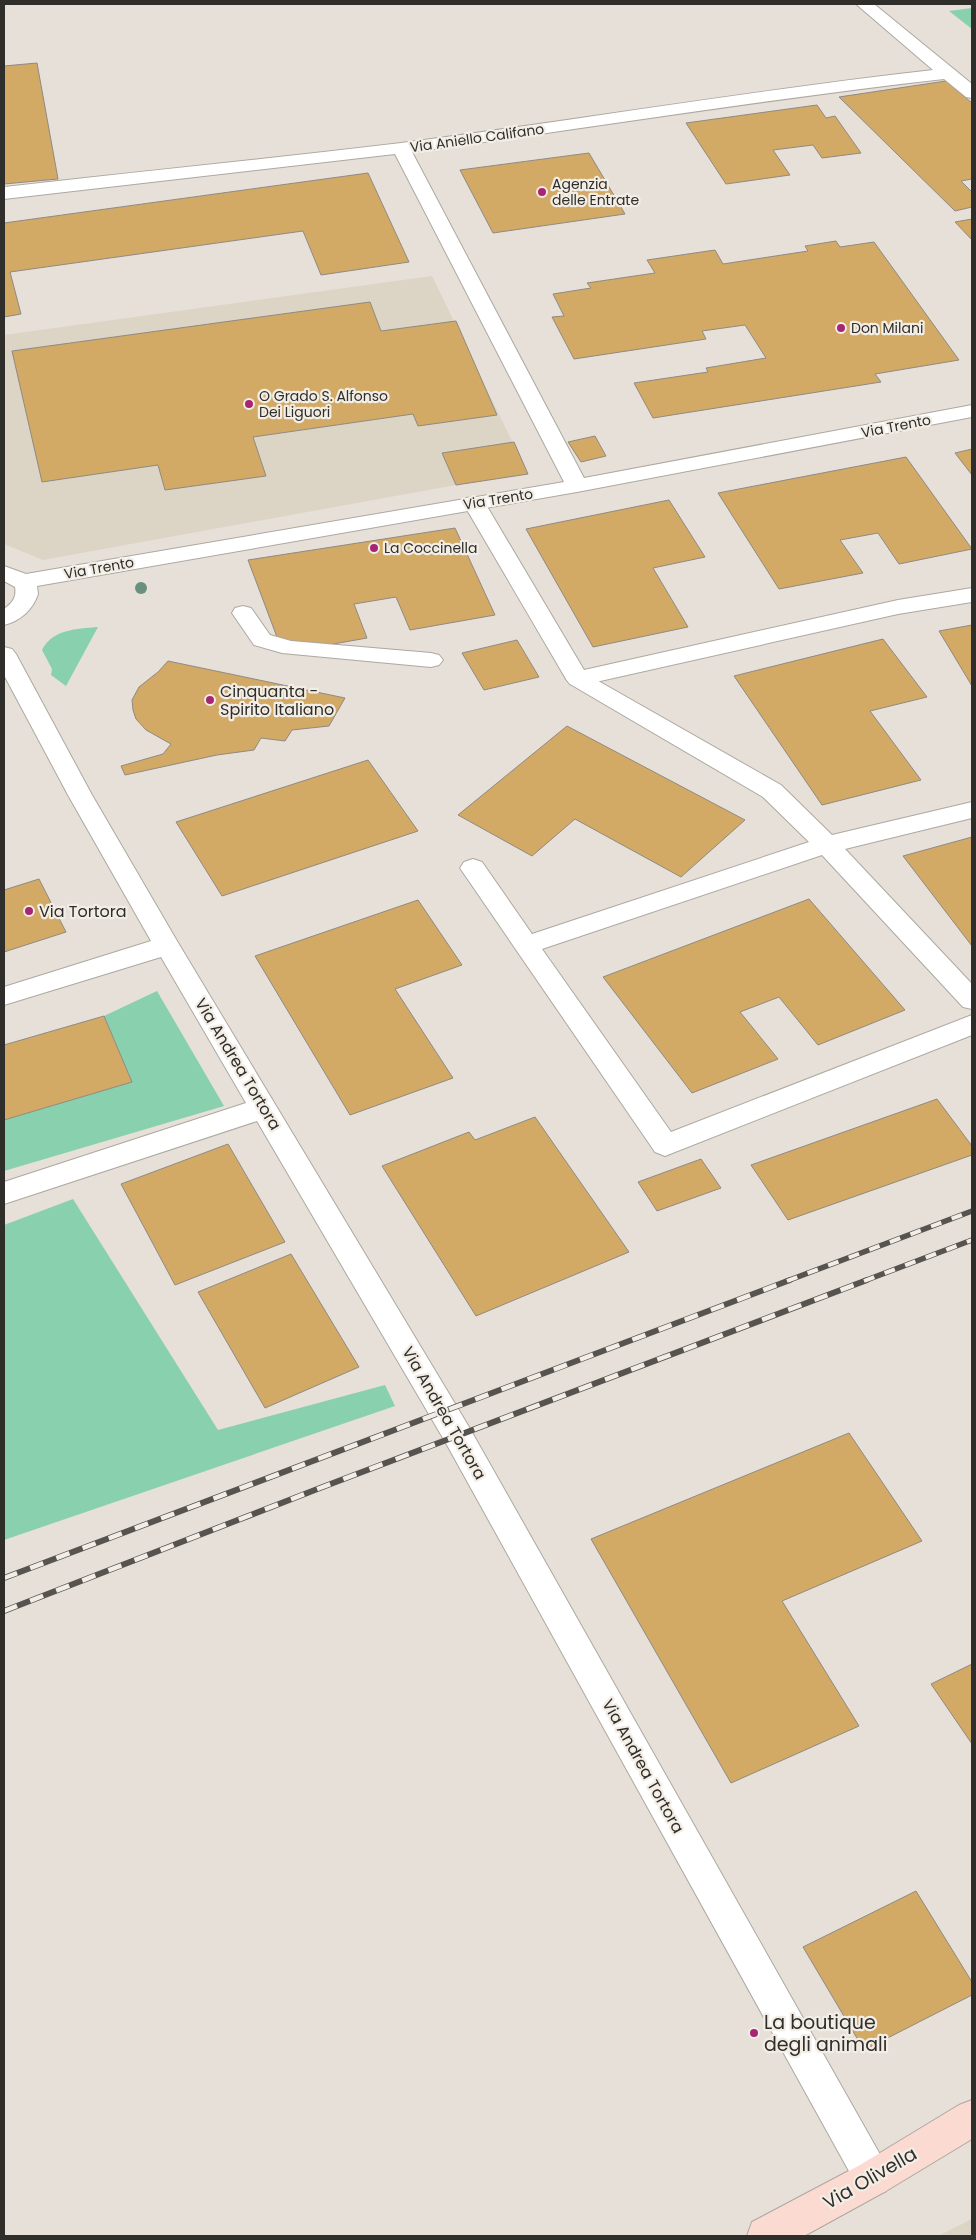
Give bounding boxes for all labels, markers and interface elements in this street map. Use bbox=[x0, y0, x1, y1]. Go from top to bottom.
street label: Via Aniello Califano bbox=[409, 119, 545, 157]
place label: Agenzia delle Entrate bbox=[552, 174, 639, 210]
marker: Agenzia delle Entrate bbox=[536, 186, 548, 198]
place label: Don Milani bbox=[851, 318, 923, 338]
marker: Don Milani bbox=[835, 322, 847, 334]
place label: O Grado S. Alfonso Dei Liguori bbox=[259, 386, 388, 422]
marker: O Grado S. Alfonso Dei Liguori bbox=[243, 398, 255, 410]
street label: Via Trento bbox=[859, 409, 933, 443]
street label: Via Trento bbox=[462, 484, 534, 514]
place label: La Coccinella bbox=[384, 538, 477, 558]
marker: La Coccinella bbox=[368, 542, 380, 554]
street label: Via Trento bbox=[62, 552, 136, 584]
place label: Cinquanta - Spirito Italiano bbox=[220, 680, 334, 721]
marker: Cinquanta - Spirito Italiano bbox=[204, 694, 216, 706]
place label: Via Tortora bbox=[39, 900, 127, 923]
marker: Via Tortora bbox=[23, 905, 35, 917]
street label: Via Andrea Tortora bbox=[189, 994, 287, 1134]
street label: Via Andrea Tortora bbox=[396, 1342, 492, 1484]
street label: Via Andrea Tortora bbox=[596, 1695, 690, 1837]
place label: La boutique degli animali bbox=[764, 2009, 887, 2058]
marker: La boutique degli animali bbox=[748, 2027, 760, 2039]
street label: Via Olivella bbox=[818, 2140, 922, 2216]

